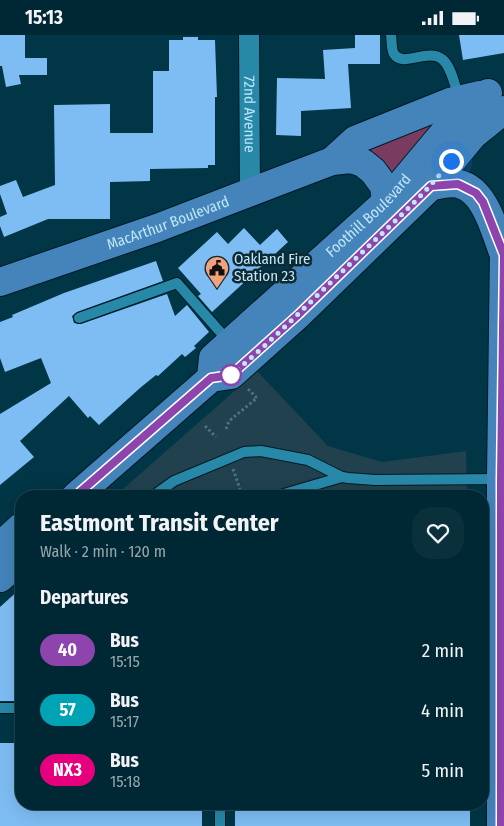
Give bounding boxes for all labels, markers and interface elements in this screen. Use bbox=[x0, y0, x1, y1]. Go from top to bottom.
text: 15:13 bbox=[25, 6, 63, 29]
street label: 72nd Avenue bbox=[240, 75, 259, 153]
your location bbox=[439, 149, 464, 174]
street label: Foothill Boulevard bbox=[322, 170, 415, 261]
street label: MacArthur Boulevard bbox=[104, 192, 232, 254]
place label: Oakland Fire Station 23 bbox=[234, 250, 310, 285]
public building icon: Oakland Fire Station 23 bbox=[204, 255, 230, 289]
unlabelled marker bbox=[220, 364, 242, 386]
button: heart bbox=[412, 507, 464, 559]
text: Eastmont Transit Center bbox=[40, 509, 279, 537]
text: Walk · 2 min · 120 m bbox=[40, 542, 166, 561]
text: Departures bbox=[40, 586, 128, 609]
text: Bus bbox=[110, 629, 139, 652]
text: 40 bbox=[58, 639, 77, 661]
text: 2 min bbox=[422, 639, 464, 662]
text: 15:15 bbox=[110, 652, 140, 671]
text: Bus bbox=[110, 689, 139, 712]
text: 57 bbox=[59, 699, 76, 721]
text: 4 min bbox=[421, 699, 464, 722]
text: 15:17 bbox=[110, 712, 139, 731]
text: Bus bbox=[110, 749, 139, 772]
text: NX3 bbox=[53, 759, 82, 781]
text: 5 min bbox=[421, 759, 464, 782]
text: 15:18 bbox=[110, 772, 141, 791]

